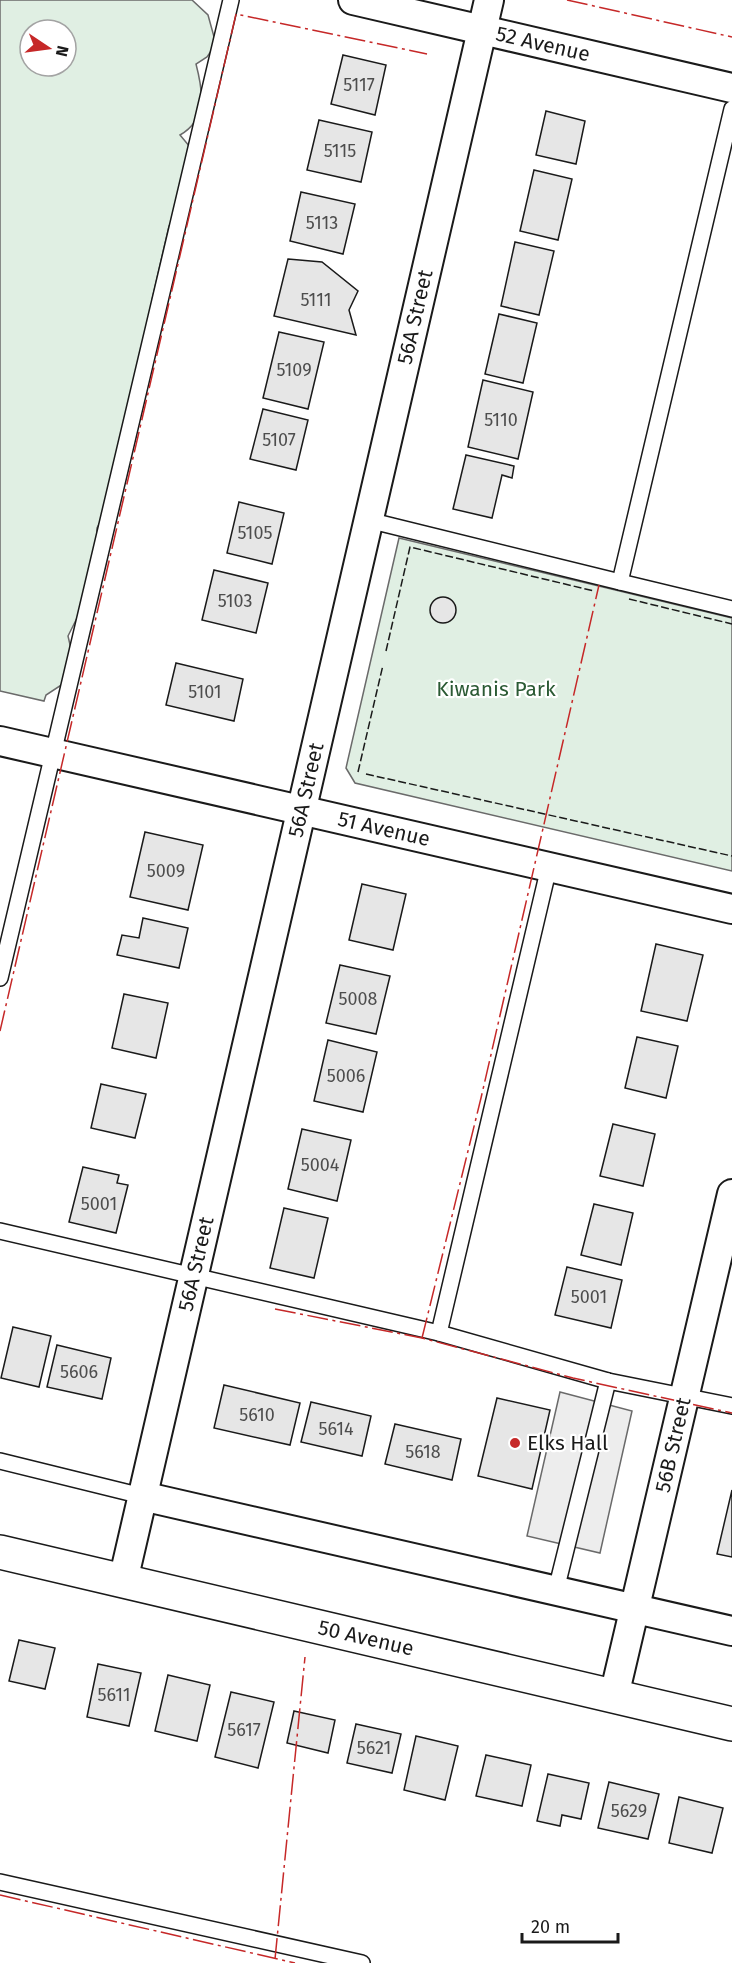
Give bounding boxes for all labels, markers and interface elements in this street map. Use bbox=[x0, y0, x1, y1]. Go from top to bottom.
north arrow bbox=[18, 18, 78, 78]
street label: 52 Avenue bbox=[493, 21, 593, 67]
text: N bbox=[52, 44, 73, 59]
house number: 5117 bbox=[343, 74, 375, 96]
house number: 5115 bbox=[324, 140, 356, 162]
house number: 5113 bbox=[306, 212, 338, 234]
street label: 56A Street bbox=[392, 267, 439, 367]
house number: 5111 bbox=[301, 289, 331, 311]
house number: 5109 bbox=[276, 359, 312, 381]
house number: 5110 bbox=[484, 409, 518, 431]
house number: 5107 bbox=[262, 429, 296, 451]
house number: 5105 bbox=[238, 522, 272, 544]
house number: 5103 bbox=[218, 590, 252, 612]
park label: Kiwanis Park bbox=[436, 676, 556, 702]
house number: 5101 bbox=[188, 681, 222, 703]
street label: 56A Street bbox=[283, 740, 330, 840]
street label: 51 Avenue bbox=[335, 806, 433, 852]
house number: 5009 bbox=[147, 860, 185, 882]
house number: 5008 bbox=[338, 988, 378, 1010]
house number: 5006 bbox=[327, 1065, 365, 1087]
house number: 5004 bbox=[301, 1154, 340, 1176]
house number: 5001 bbox=[81, 1193, 117, 1215]
street label: 56A Street bbox=[173, 1214, 220, 1314]
house number: 5001 bbox=[571, 1286, 607, 1308]
house number: 5606 bbox=[60, 1361, 98, 1383]
street label: 56B Street bbox=[649, 1394, 697, 1495]
house number: 5610 bbox=[239, 1404, 275, 1426]
house number: 5614 bbox=[318, 1418, 354, 1440]
place label: Elks Hall bbox=[527, 1430, 608, 1456]
marker: Elks Hall bbox=[508, 1436, 522, 1450]
house number: 5618 bbox=[405, 1441, 441, 1463]
street label: 50 Avenue bbox=[316, 1614, 416, 1662]
house number: 5611 bbox=[97, 1684, 131, 1706]
house number: 5617 bbox=[227, 1719, 261, 1741]
house number: 5621 bbox=[357, 1737, 391, 1759]
house number: 5629 bbox=[611, 1800, 647, 1822]
scale bar bbox=[522, 1906, 618, 1944]
text: 20 m bbox=[531, 1916, 570, 1938]

